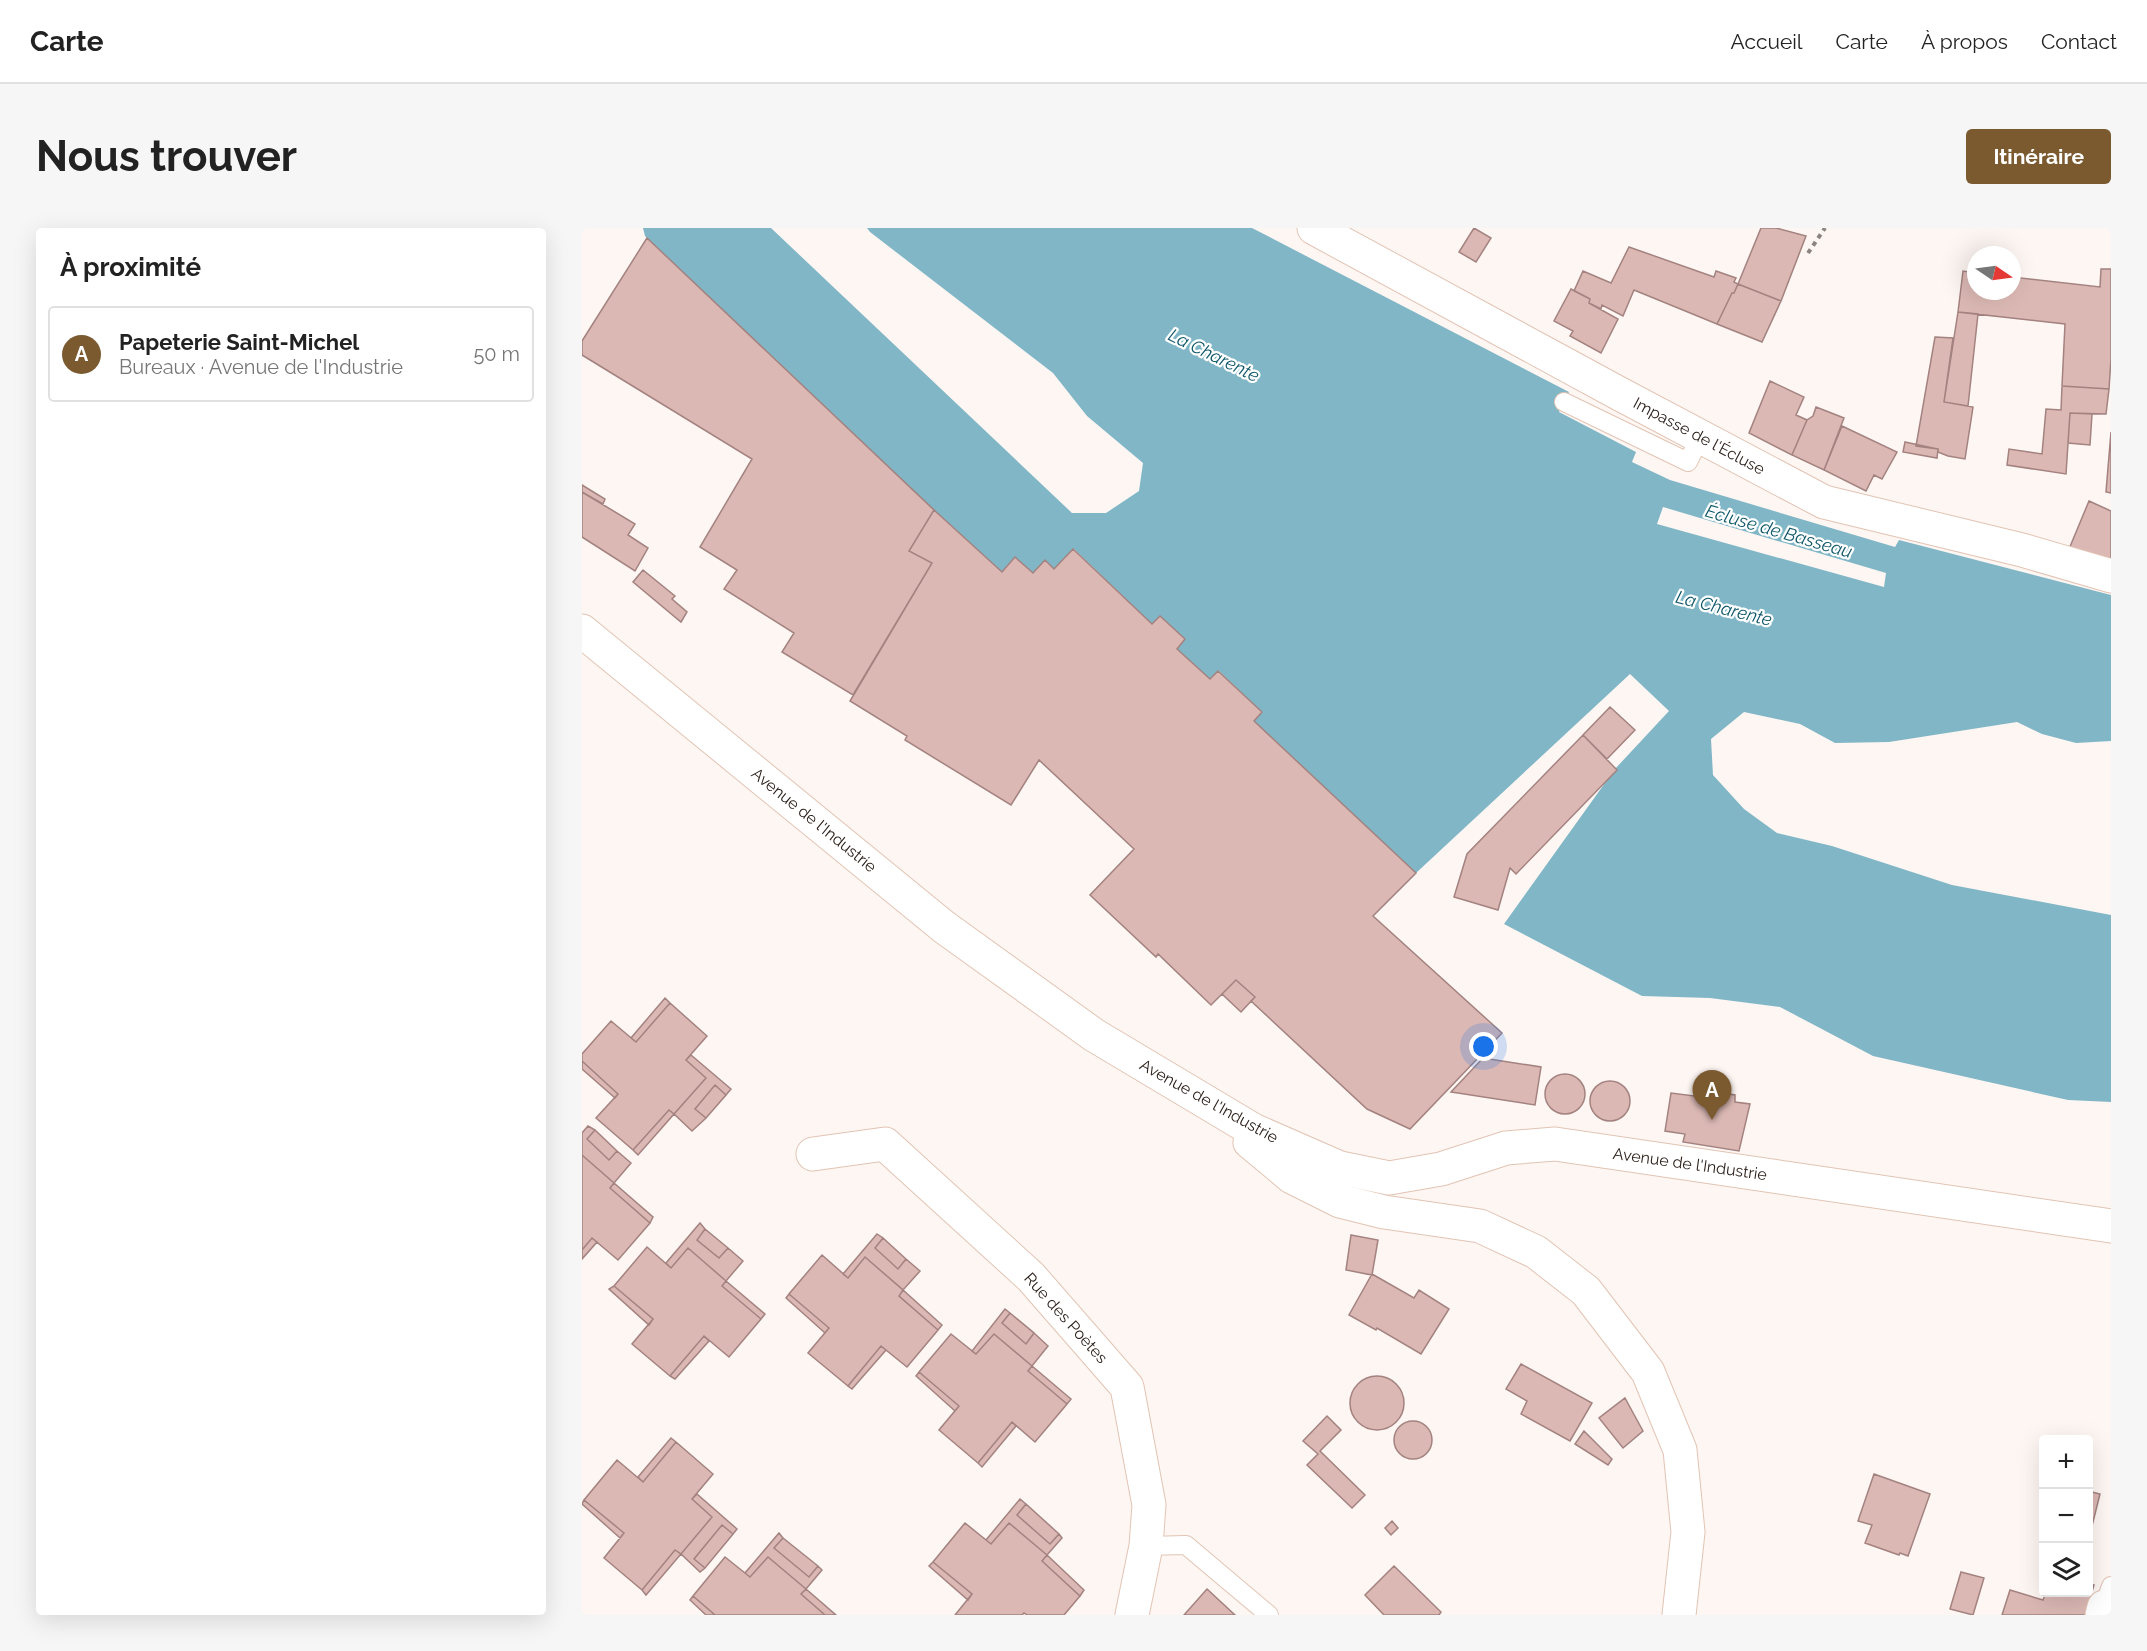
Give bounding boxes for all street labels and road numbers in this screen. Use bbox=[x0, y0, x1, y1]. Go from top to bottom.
street label: Impasse de l'Écluse bbox=[1630, 392, 1768, 479]
street label: Avenue de l'Industrie bbox=[748, 764, 880, 876]
street label: Avenue de l'Industrie bbox=[1136, 1055, 1282, 1147]
street label: Avenue de l'Industrie bbox=[1612, 1144, 1768, 1184]
street label: Rue des Poètes bbox=[1020, 1269, 1112, 1367]

